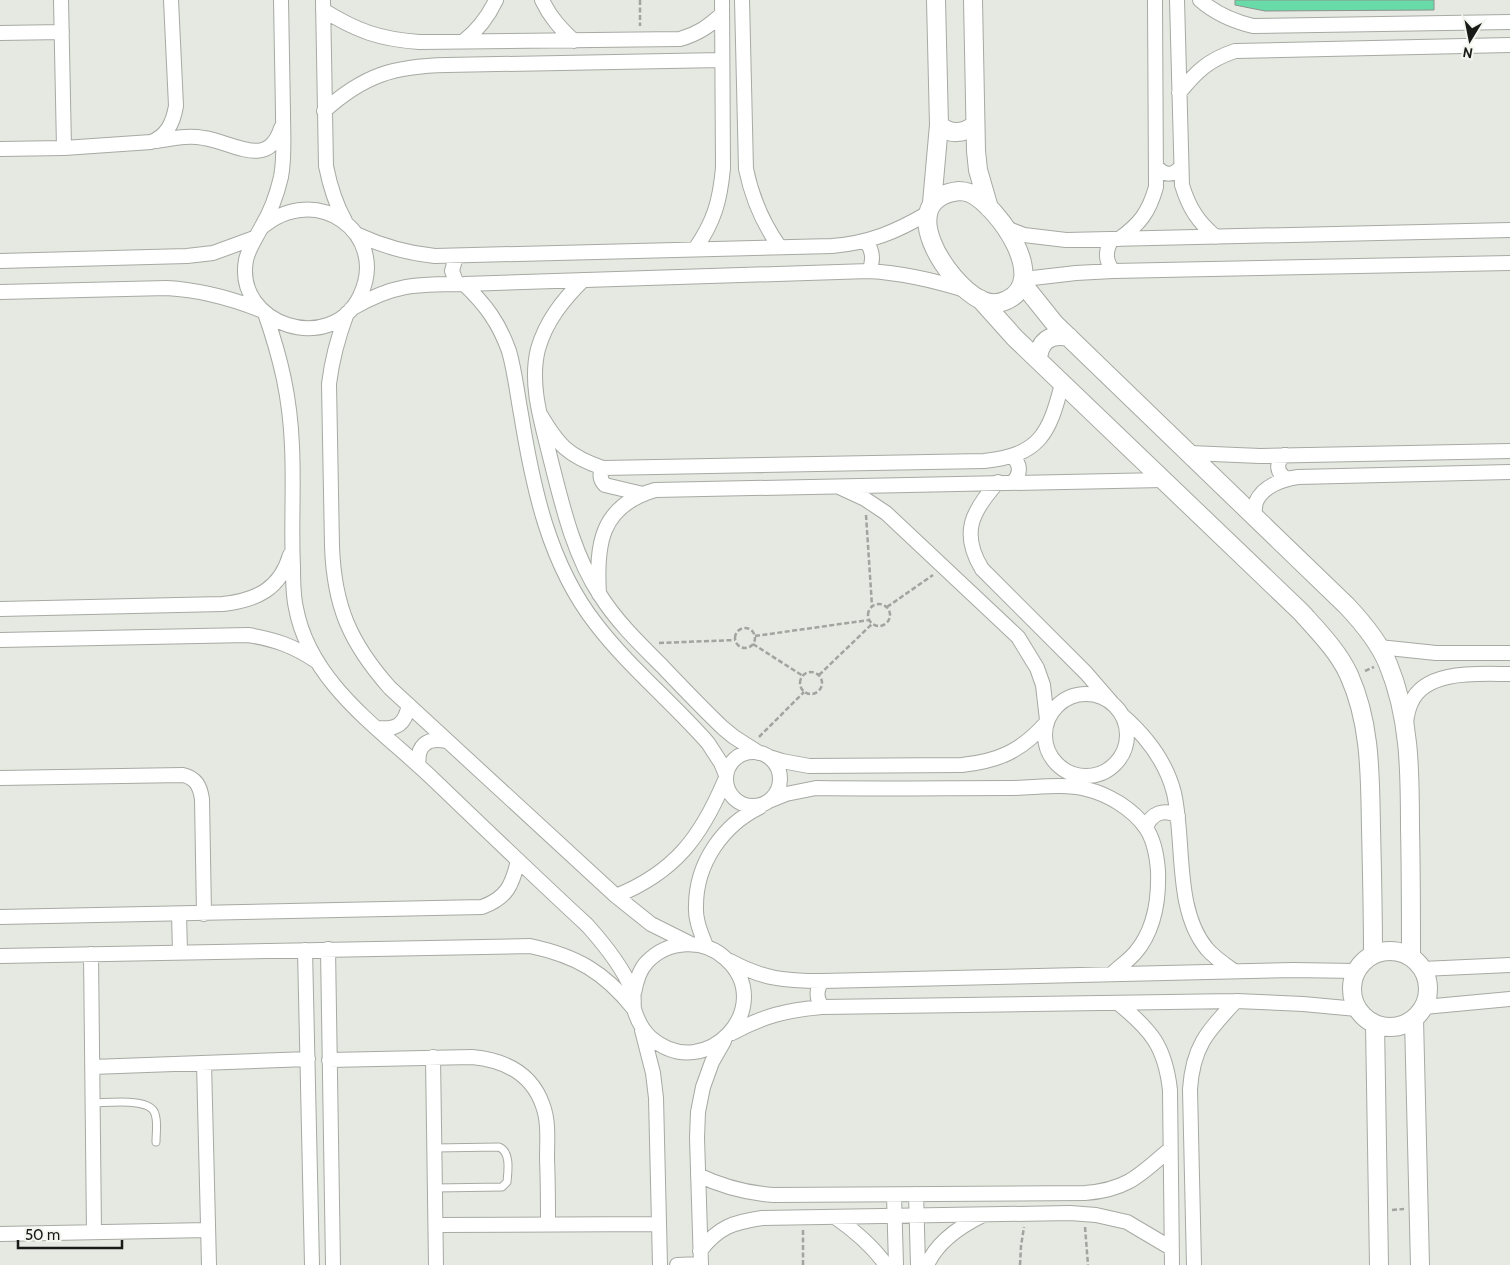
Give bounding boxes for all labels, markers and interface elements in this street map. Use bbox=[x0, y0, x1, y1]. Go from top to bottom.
north arrow bbox=[1445, 15, 1495, 65]
text: N bbox=[1461, 43, 1474, 63]
scale bar bbox=[18, 1218, 121, 1250]
text: 50 m bbox=[25, 1226, 60, 1244]

